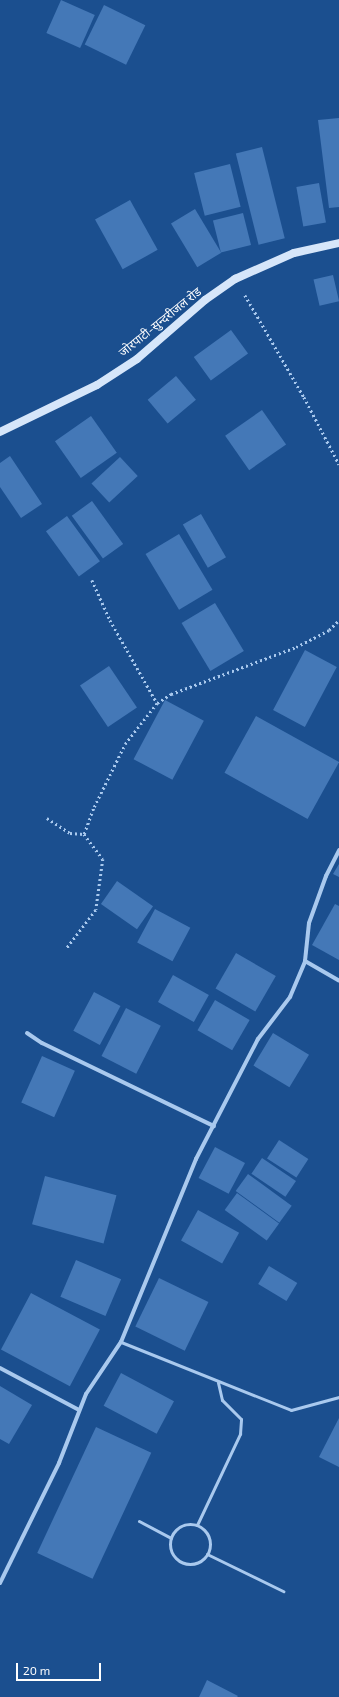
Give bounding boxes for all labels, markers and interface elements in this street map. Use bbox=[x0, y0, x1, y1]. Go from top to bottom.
street label: जोरपाटी-सुन्दरीजल रोड bbox=[116, 284, 204, 360]
scale bar bbox=[18, 1655, 103, 1681]
text: 20 m bbox=[23, 1663, 50, 1677]

